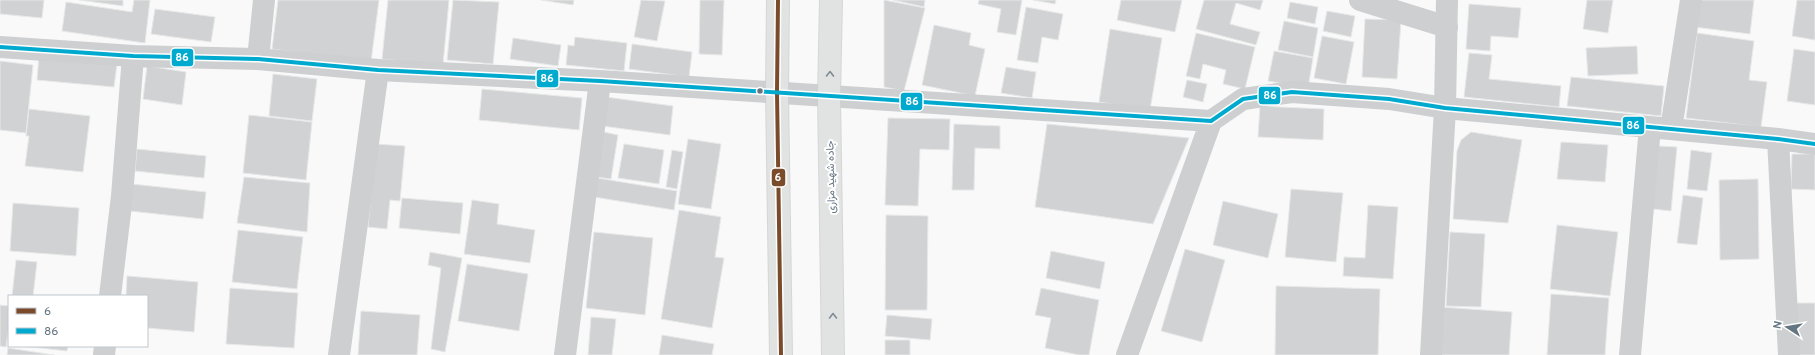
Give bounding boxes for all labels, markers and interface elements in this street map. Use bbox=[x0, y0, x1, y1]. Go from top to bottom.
line badge: 86 bbox=[171, 48, 194, 67]
text: 86 bbox=[175, 51, 189, 65]
line badge: 86 bbox=[536, 69, 559, 88]
one-way arrow bbox=[826, 71, 834, 77]
text: 86 bbox=[540, 72, 554, 86]
unlabelled marker bbox=[755, 86, 765, 96]
line badge: 86 bbox=[1258, 86, 1281, 105]
text: 86 bbox=[1263, 89, 1277, 103]
line badge: 86 bbox=[900, 92, 923, 111]
text: 86 bbox=[905, 95, 919, 109]
line badge: 86 bbox=[1622, 116, 1645, 135]
text: 86 bbox=[1626, 119, 1640, 133]
street label: جاده شهید مزاری bbox=[823, 140, 839, 214]
line badge: 6 bbox=[771, 168, 786, 187]
text: 6 bbox=[775, 171, 782, 185]
legend bbox=[8, 295, 148, 347]
text: 6 bbox=[44, 304, 51, 320]
north arrow bbox=[1767, 307, 1807, 347]
one-way arrow bbox=[829, 313, 837, 319]
text: N bbox=[1771, 320, 1786, 330]
text: 86 bbox=[44, 324, 59, 340]

